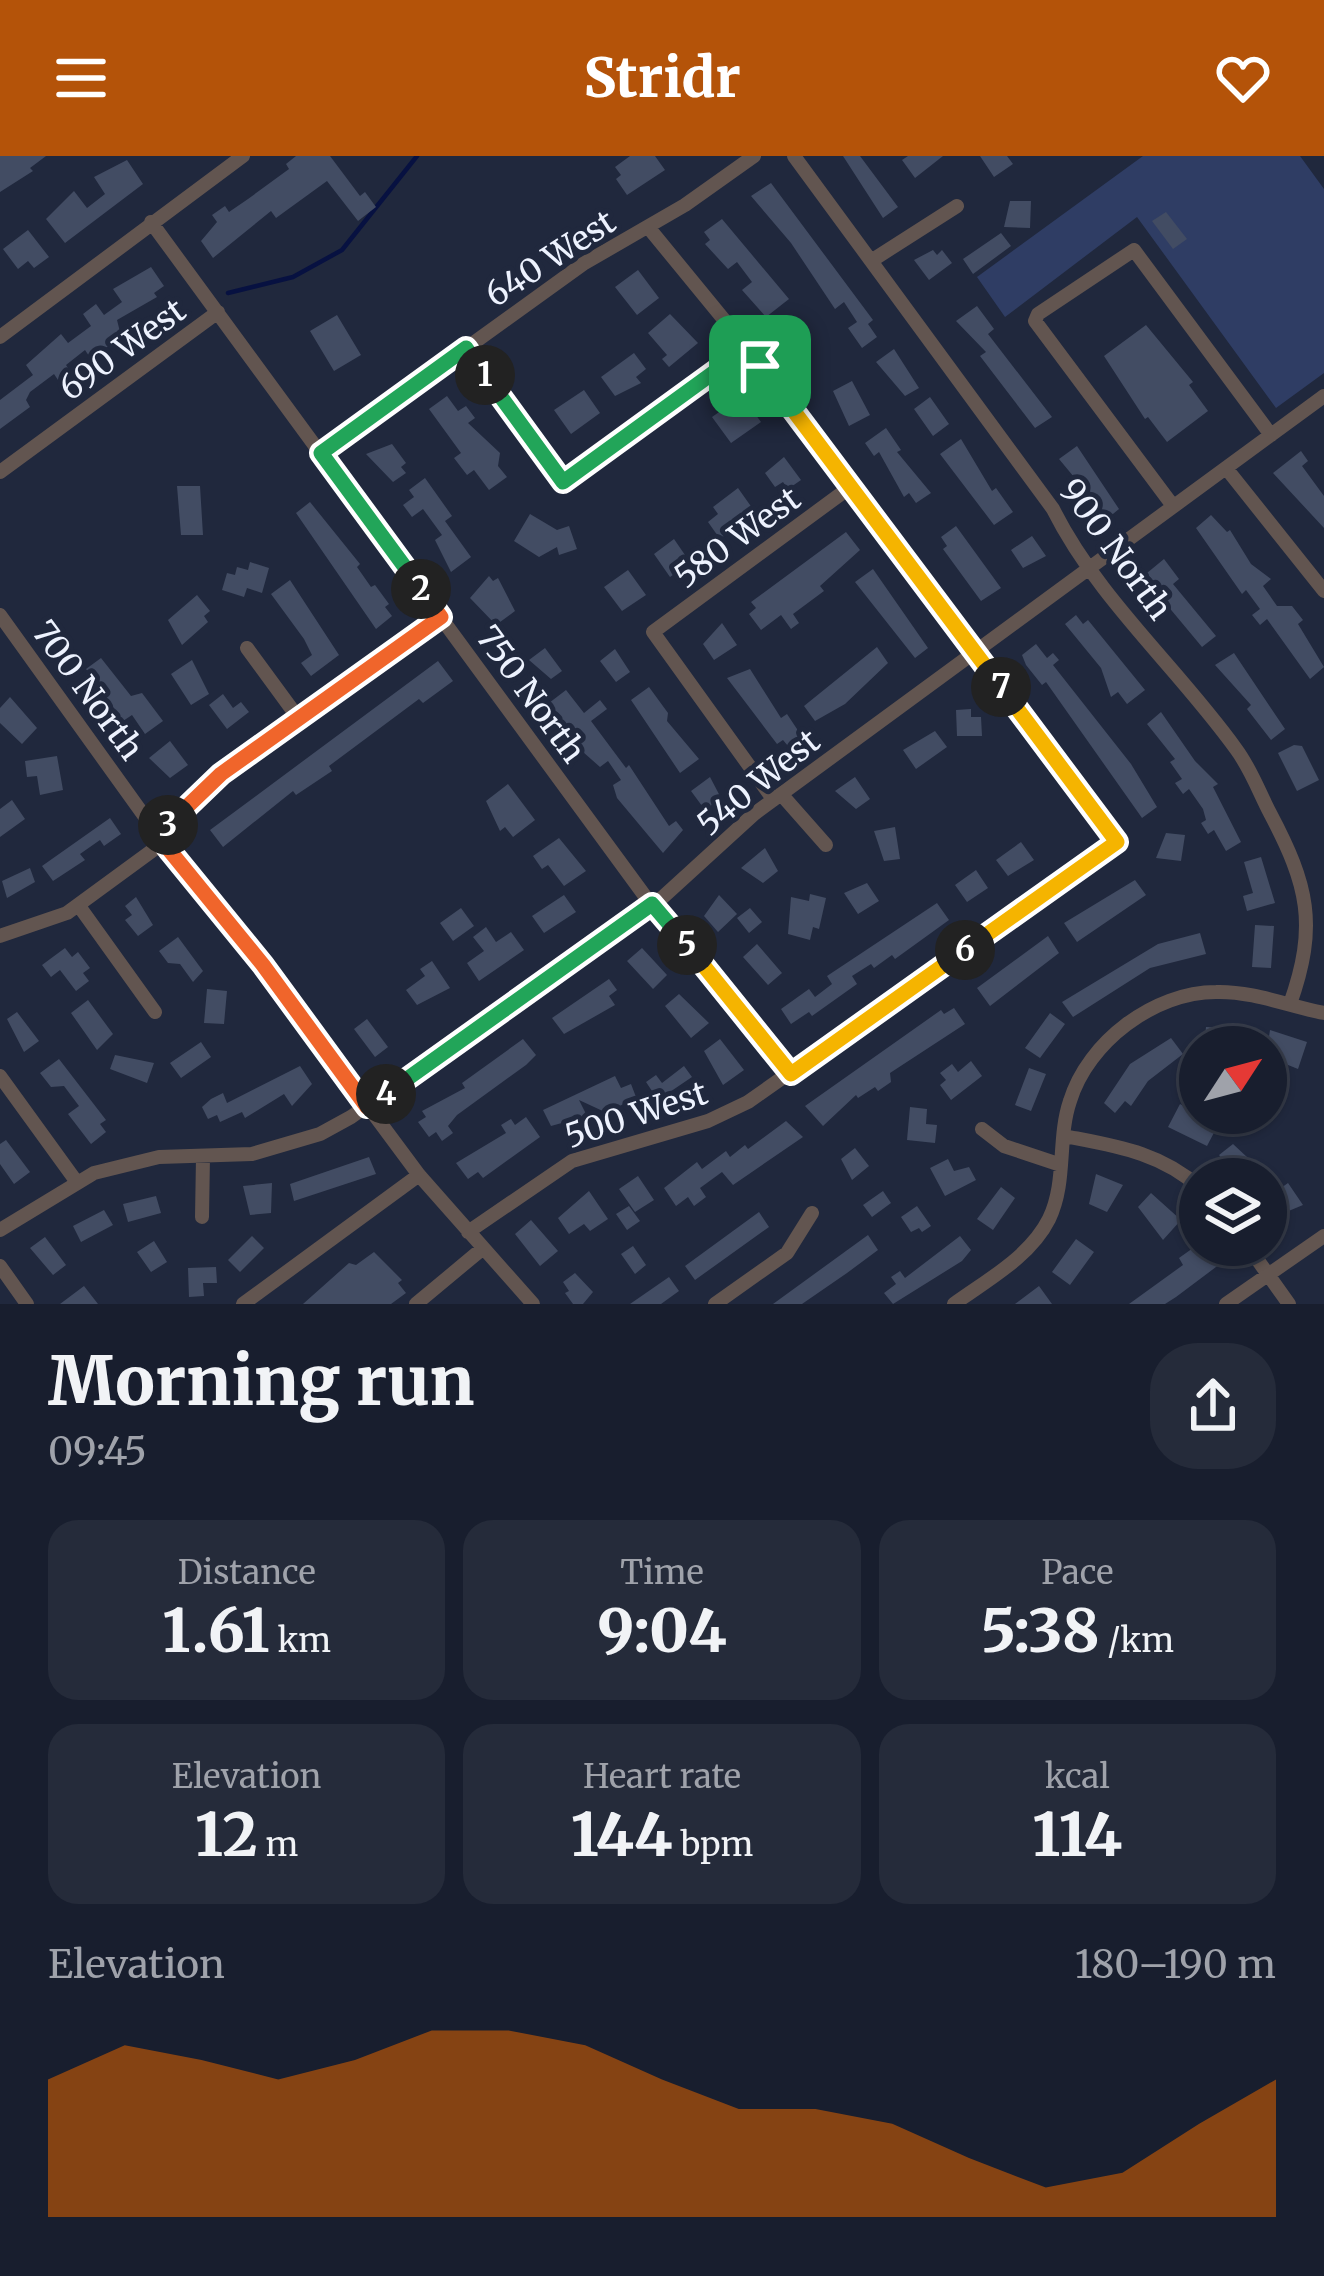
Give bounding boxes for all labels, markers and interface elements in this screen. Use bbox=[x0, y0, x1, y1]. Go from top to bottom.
text: Stridr bbox=[583, 44, 741, 112]
icon: menu bbox=[48, 45, 114, 111]
icon: heart bbox=[1210, 45, 1276, 111]
street label: 640 West bbox=[477, 201, 623, 316]
street label: 690 West bbox=[51, 290, 194, 409]
pin bbox=[709, 315, 811, 417]
icon: arrive bbox=[727, 333, 793, 399]
pin: 1 bbox=[455, 345, 515, 405]
text: 1 bbox=[477, 354, 493, 395]
street label: 900 North bbox=[1051, 471, 1181, 628]
street label: 580 West bbox=[666, 478, 808, 597]
pin: 2 bbox=[391, 559, 451, 619]
text: 2 bbox=[411, 568, 431, 609]
street label: 700 North bbox=[23, 613, 152, 768]
street label: 750 North bbox=[467, 618, 594, 771]
pin: 7 bbox=[971, 657, 1031, 717]
text: 7 bbox=[991, 666, 1011, 707]
street label: 540 West bbox=[689, 721, 828, 844]
pin: 3 bbox=[138, 795, 198, 855]
text: 3 bbox=[159, 804, 177, 845]
pin: 5 bbox=[657, 915, 717, 975]
pin: 6 bbox=[935, 920, 995, 980]
text: 5 bbox=[677, 924, 697, 965]
text: 6 bbox=[955, 929, 975, 970]
north arrow bbox=[1179, 1026, 1287, 1134]
map controls bbox=[1179, 1026, 1287, 1266]
pin: 4 bbox=[356, 1064, 416, 1124]
street label: 500 West bbox=[560, 1072, 713, 1157]
text: 4 bbox=[376, 1073, 396, 1114]
button: layers bbox=[1179, 1158, 1287, 1266]
text: Morning run bbox=[48, 1340, 474, 1423]
button: share bbox=[1150, 1343, 1276, 1469]
text: 09:45 bbox=[48, 1427, 147, 1476]
text: Distance bbox=[178, 1552, 316, 1593]
text: Time bbox=[620, 1552, 704, 1593]
text: Pace bbox=[1041, 1552, 1113, 1593]
text: 1.61 bbox=[162, 1593, 270, 1668]
text: 9:04 bbox=[597, 1593, 727, 1668]
text: 5:38 bbox=[981, 1593, 1100, 1668]
text: km bbox=[270, 1620, 331, 1661]
text: /km bbox=[1100, 1620, 1174, 1661]
text: Elevation bbox=[172, 1756, 322, 1797]
text: Heart rate bbox=[583, 1756, 741, 1797]
text: kcal bbox=[1045, 1756, 1110, 1797]
text: 12 bbox=[195, 1797, 258, 1872]
text: 144 bbox=[571, 1797, 673, 1872]
text: 114 bbox=[1032, 1797, 1122, 1872]
text: m bbox=[258, 1824, 298, 1865]
text: bpm bbox=[673, 1824, 753, 1865]
text: Elevation bbox=[48, 1940, 225, 1989]
text: 180–190 m bbox=[1075, 1940, 1276, 1989]

